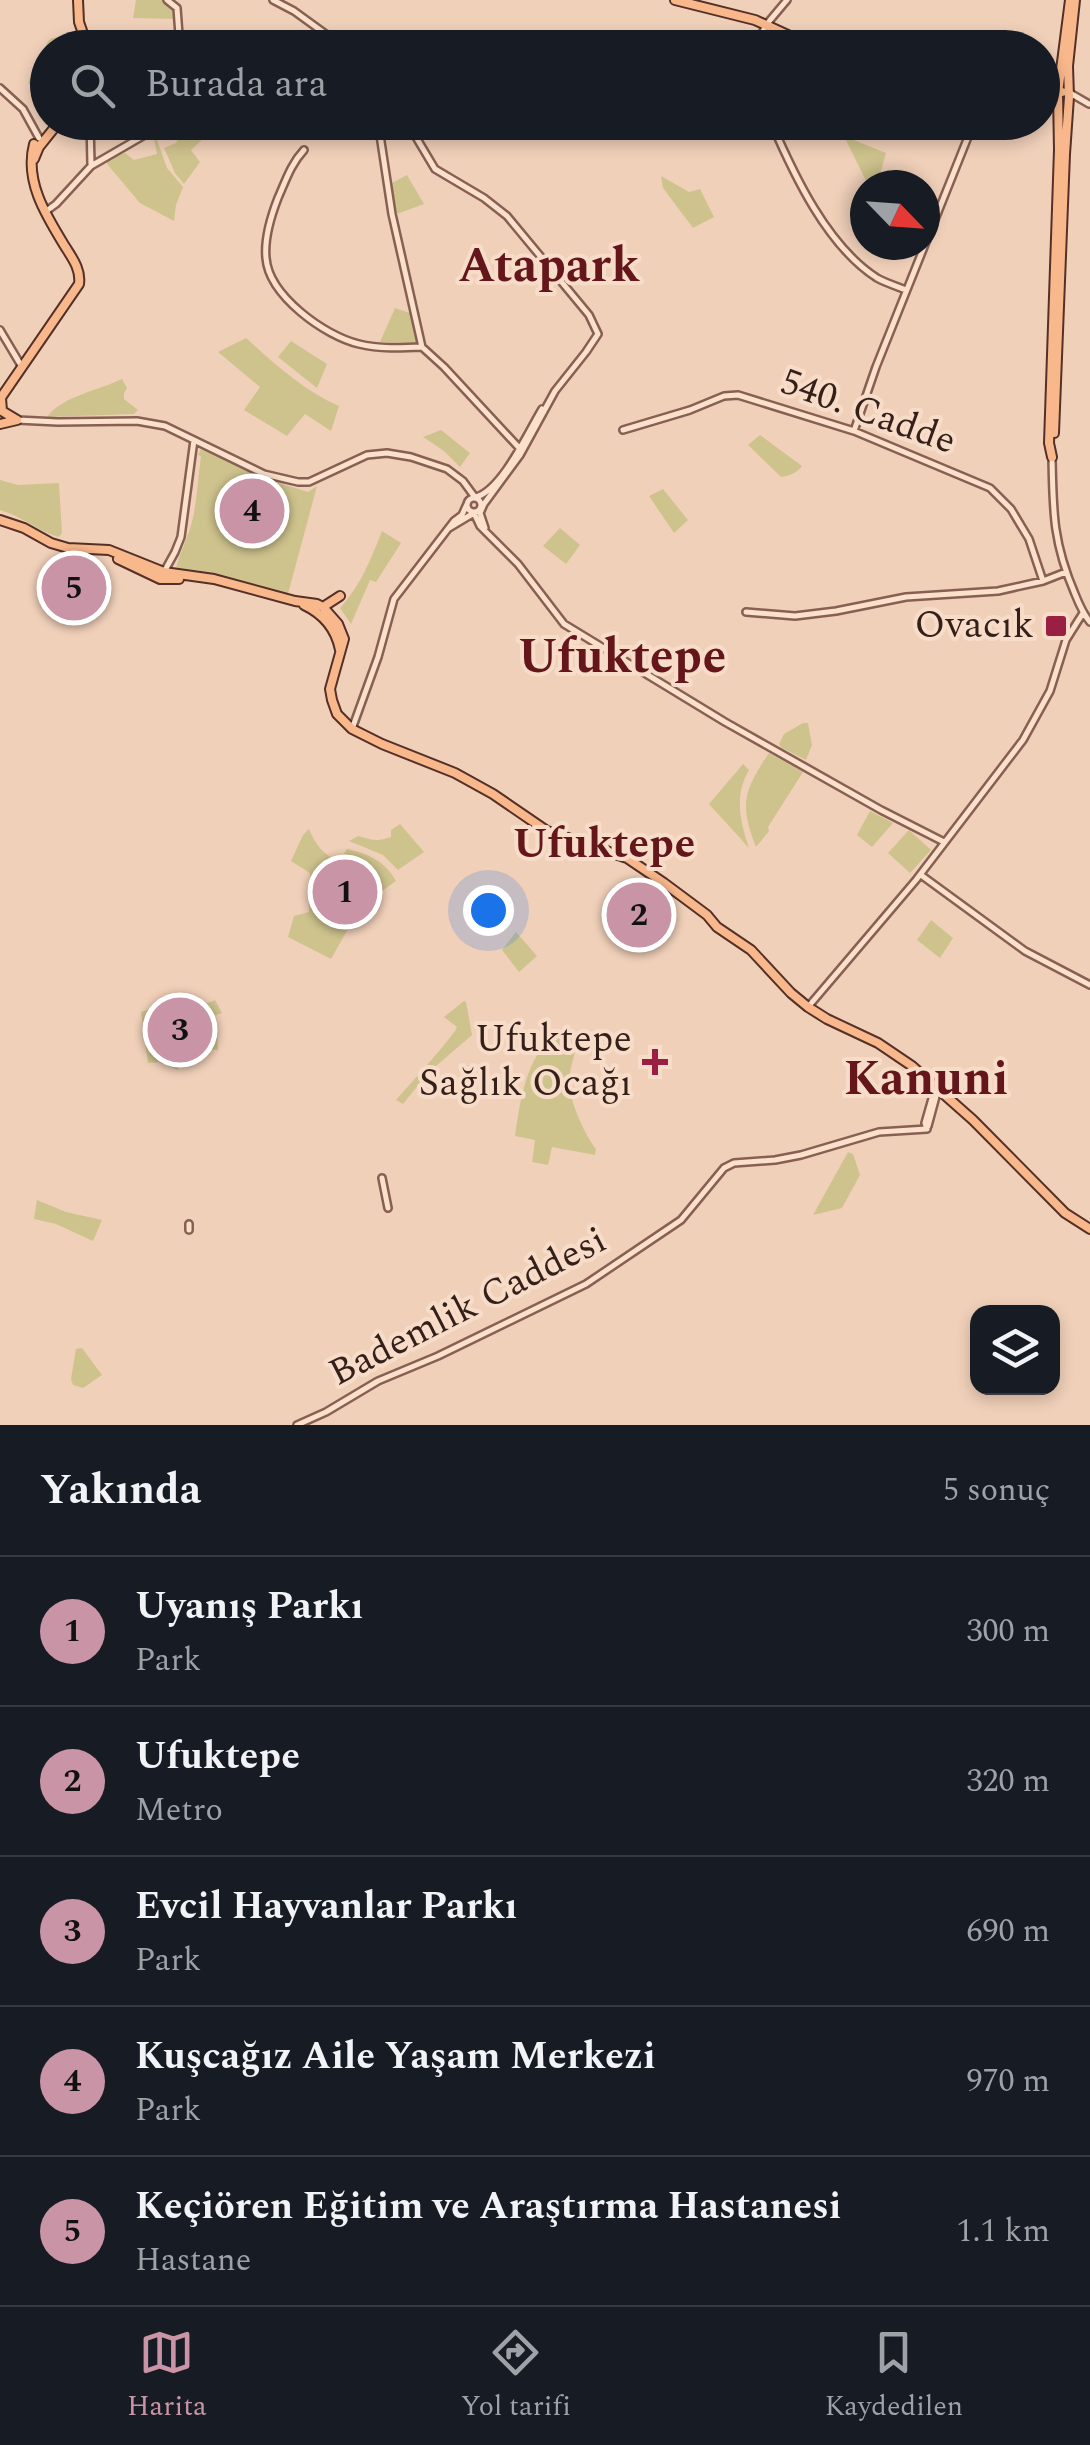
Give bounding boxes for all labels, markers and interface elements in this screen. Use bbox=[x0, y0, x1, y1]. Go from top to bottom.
search box bbox=[30, 30, 1060, 140]
text: Burada ara bbox=[145, 56, 327, 114]
icon: search bbox=[65, 58, 120, 113]
north arrow bbox=[850, 170, 940, 260]
district label: Atapark bbox=[458, 230, 640, 303]
street label: 540. Cadde bbox=[772, 353, 964, 471]
pin: 4 bbox=[220, 474, 284, 548]
pin: 5 bbox=[42, 550, 106, 626]
place label: Ovacık bbox=[914, 597, 1034, 655]
marker: Ovacık bbox=[1043, 613, 1069, 639]
district label: Ufuktepe bbox=[518, 621, 726, 694]
district label: Ufuktepe bbox=[513, 813, 695, 876]
pin: 1 bbox=[312, 854, 378, 930]
pin: 2 bbox=[606, 878, 672, 952]
your location bbox=[463, 885, 514, 936]
pin: 3 bbox=[148, 992, 212, 1068]
place label: Ufuktepe Sağlık Ocağı bbox=[419, 1011, 632, 1113]
district label: Kanuni bbox=[844, 1043, 1008, 1116]
marker: Ufuktepe Sağlık Ocağı bbox=[642, 1049, 668, 1075]
street label: Bademlik Caddesi bbox=[319, 1212, 617, 1402]
map controls bbox=[970, 1305, 1060, 1395]
button: layers bbox=[970, 1305, 1060, 1395]
text: Yakında bbox=[40, 1459, 201, 1522]
text: 5 sonuç bbox=[943, 1466, 1050, 1515]
text: Uyanış Parkı bbox=[135, 1578, 363, 1636]
text: 1 bbox=[64, 1607, 81, 1656]
text: 300 m bbox=[966, 1607, 1050, 1656]
text: Park bbox=[135, 1636, 201, 1685]
text: Ufuktepe bbox=[135, 1728, 300, 1786]
text: 2 bbox=[64, 1757, 81, 1806]
text: 320 m bbox=[966, 1757, 1050, 1806]
text: Metro bbox=[135, 1786, 223, 1835]
text: Evcil Hayvanlar Parkı bbox=[135, 1878, 517, 1936]
text: 3 bbox=[64, 1907, 81, 1956]
text: 690 m bbox=[966, 1907, 1050, 1956]
text: Park bbox=[135, 1936, 201, 1985]
text: Kuşcağız Aile Yaşam Merkezi bbox=[135, 2028, 656, 2086]
text: 4 bbox=[64, 2057, 81, 2106]
text: 970 m bbox=[966, 2057, 1050, 2106]
text: Park bbox=[135, 2086, 201, 2135]
text: Keçiören Eğitim ve Araştırma Hastanesi bbox=[135, 2178, 841, 2236]
text: 5 bbox=[64, 2207, 81, 2256]
text: 1.1 km bbox=[957, 2207, 1050, 2256]
text: Hastane bbox=[135, 2236, 251, 2285]
tab: Harita bbox=[127, 2325, 207, 2428]
tab: Yol tarifi bbox=[461, 2325, 571, 2428]
tab: Kaydedilen bbox=[825, 2325, 963, 2428]

